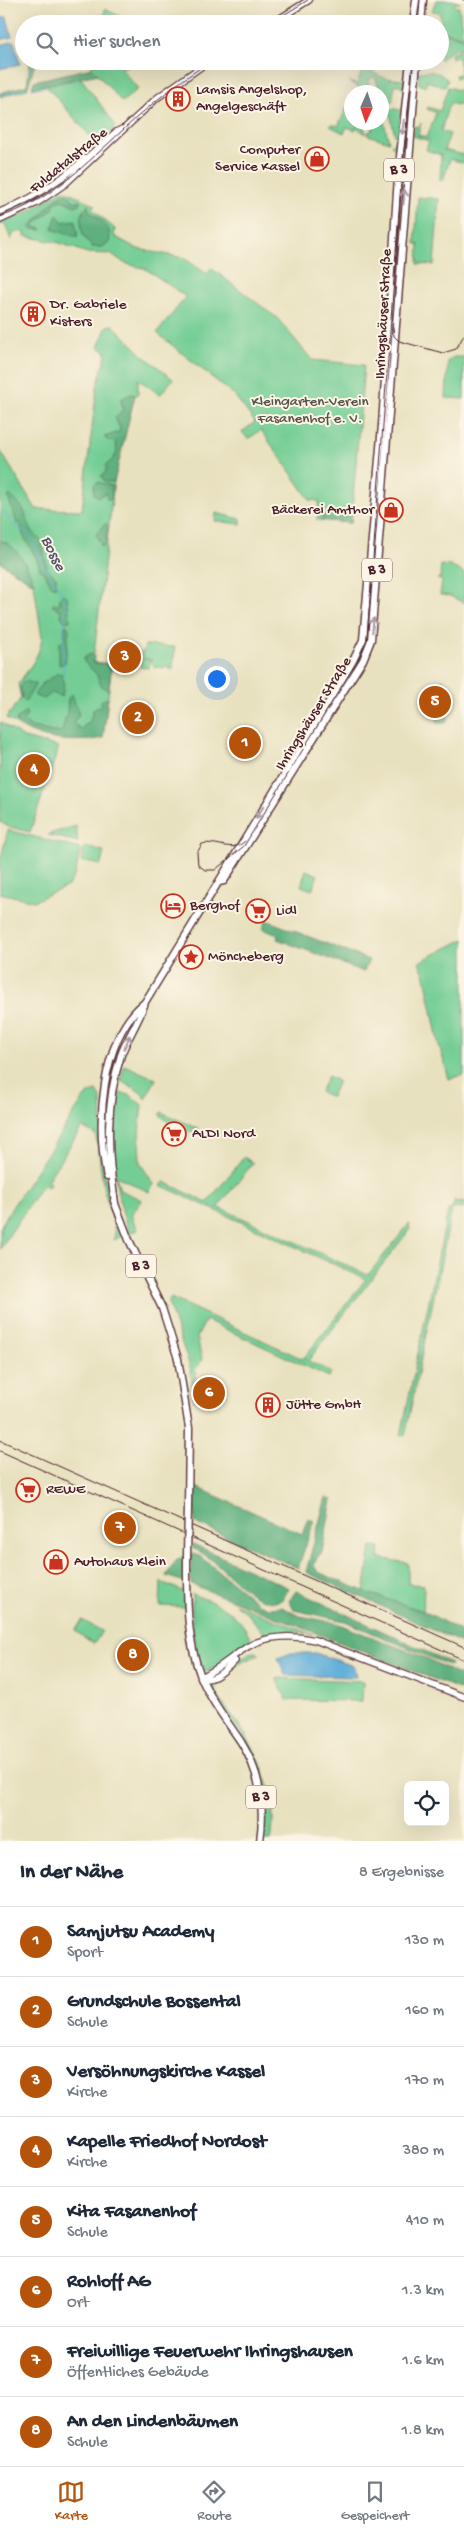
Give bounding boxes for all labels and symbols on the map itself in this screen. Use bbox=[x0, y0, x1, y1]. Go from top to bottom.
place label: Lamsis Angelshop, Angelgeschäft bbox=[196, 81, 307, 116]
north arrow bbox=[344, 85, 389, 130]
building icon: Lamsis Angelshop, Angelgeschäft bbox=[165, 86, 191, 112]
one-way arrow bbox=[398, 119, 408, 135]
street label: Fuldatalstraße bbox=[26, 124, 112, 199]
place label: Computer Service Kassel bbox=[215, 141, 302, 176]
shop icon: Computer Service Kassel bbox=[304, 146, 330, 172]
road number: B 3 bbox=[384, 158, 414, 182]
one-way arrow bbox=[399, 190, 409, 206]
street label: Ihringshäuser Straße bbox=[372, 248, 396, 380]
place label: Dr. Gabriele Kisters bbox=[49, 296, 127, 331]
building icon: Dr. Gabriele Kisters bbox=[20, 301, 46, 327]
park label: Kleingarten-Verein Fasanenhof e. V. bbox=[251, 393, 369, 428]
shop icon: Bäckerei Amthor bbox=[378, 497, 404, 523]
place label: Bäckerei Amthor bbox=[271, 501, 376, 519]
water label: Bosse bbox=[35, 533, 69, 575]
road number: B 3 bbox=[362, 558, 392, 582]
one-way arrow bbox=[368, 617, 377, 633]
pin: 3 bbox=[109, 638, 141, 676]
street label: Ihringshäuser Straße bbox=[272, 654, 356, 774]
your location bbox=[204, 666, 230, 692]
pin: 5 bbox=[419, 683, 451, 721]
pin: 2 bbox=[122, 699, 154, 737]
pin: 1 bbox=[229, 724, 261, 762]
pin: 4 bbox=[18, 751, 50, 789]
one-way arrow bbox=[254, 805, 264, 819]
hotel icon: Berghof bbox=[160, 893, 186, 919]
place label: Berghof bbox=[189, 897, 241, 915]
supermarket icon: Lidl bbox=[245, 898, 271, 924]
place label: Lidl bbox=[276, 902, 297, 920]
place icon: Möncheberg bbox=[178, 944, 204, 970]
place label: Möncheberg bbox=[208, 948, 284, 966]
one-way arrow bbox=[122, 1035, 132, 1050]
supermarket icon: ALDI Nord bbox=[161, 1121, 187, 1147]
place label: ALDI Nord bbox=[192, 1125, 256, 1143]
road number: B 3 bbox=[126, 1254, 156, 1278]
pin: 6 bbox=[193, 1374, 225, 1412]
building icon: Jütte GmbH bbox=[255, 1392, 281, 1418]
place label: Jütte GmbH bbox=[286, 1396, 362, 1414]
supermarket icon: REWE bbox=[15, 1477, 41, 1503]
place label: REWE bbox=[46, 1481, 86, 1499]
pin: 7 bbox=[104, 1509, 136, 1547]
shop icon: Autohaus Klein bbox=[43, 1549, 69, 1575]
place label: Autohaus Klein bbox=[74, 1553, 166, 1571]
pin: 8 bbox=[117, 1636, 149, 1674]
road number: B 3 bbox=[246, 1785, 276, 1808]

